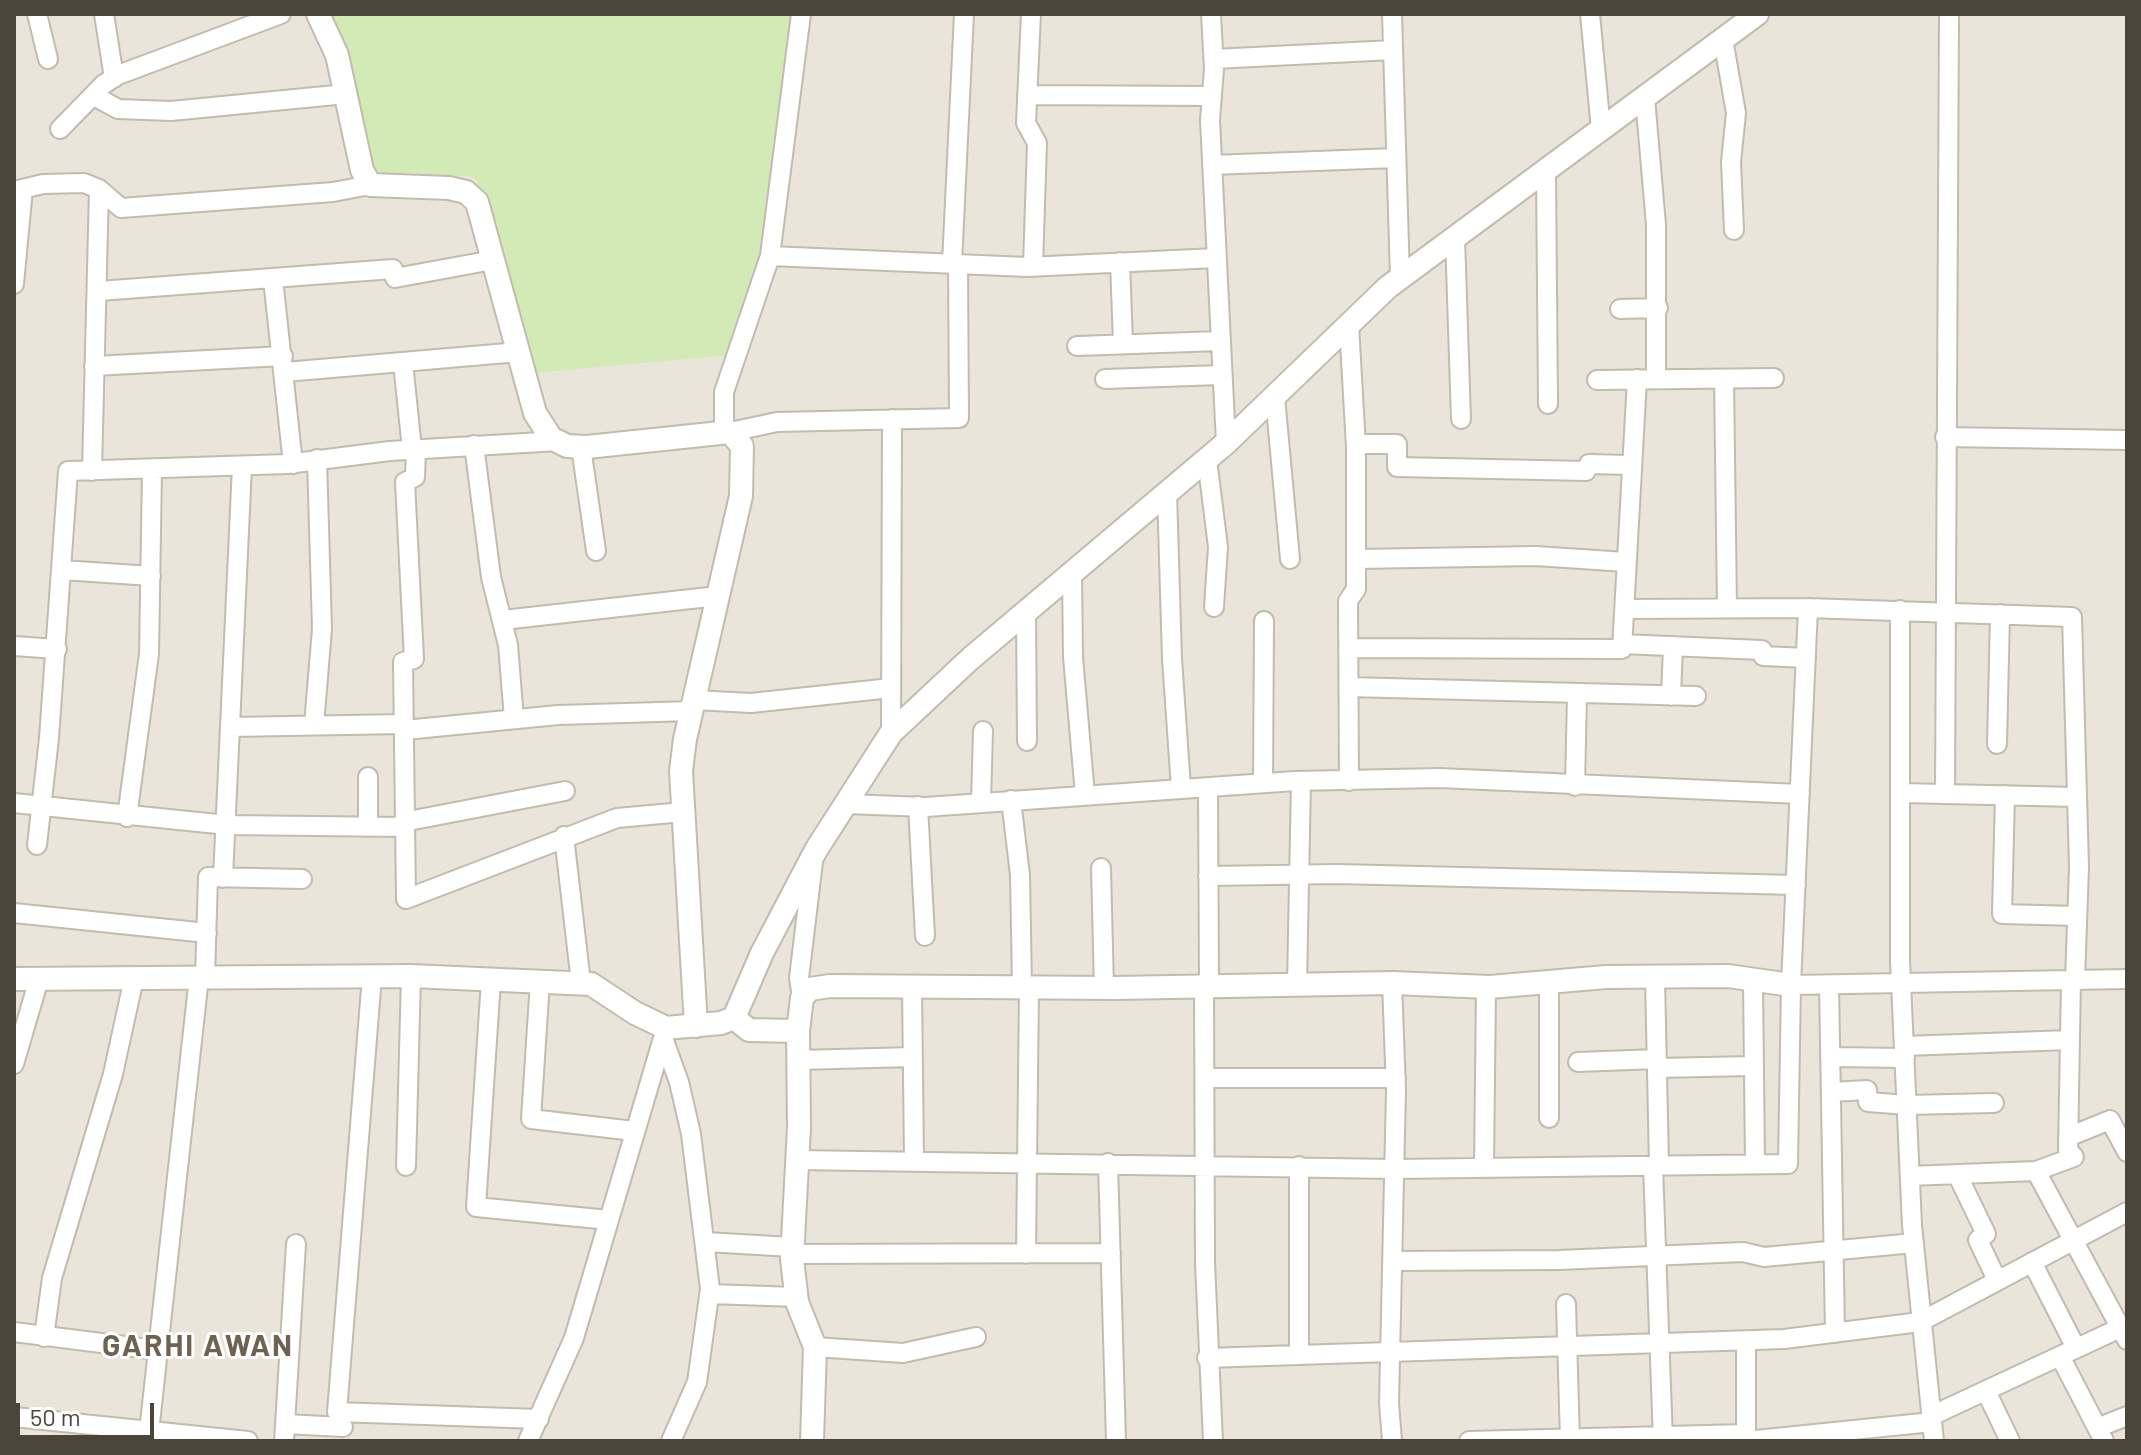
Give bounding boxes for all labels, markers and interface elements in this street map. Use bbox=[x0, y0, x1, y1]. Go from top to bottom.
district label: GARHI AWAN bbox=[102, 1328, 294, 1364]
scale bar bbox=[20, 1387, 158, 1437]
text: 50 m bbox=[30, 1402, 81, 1431]

